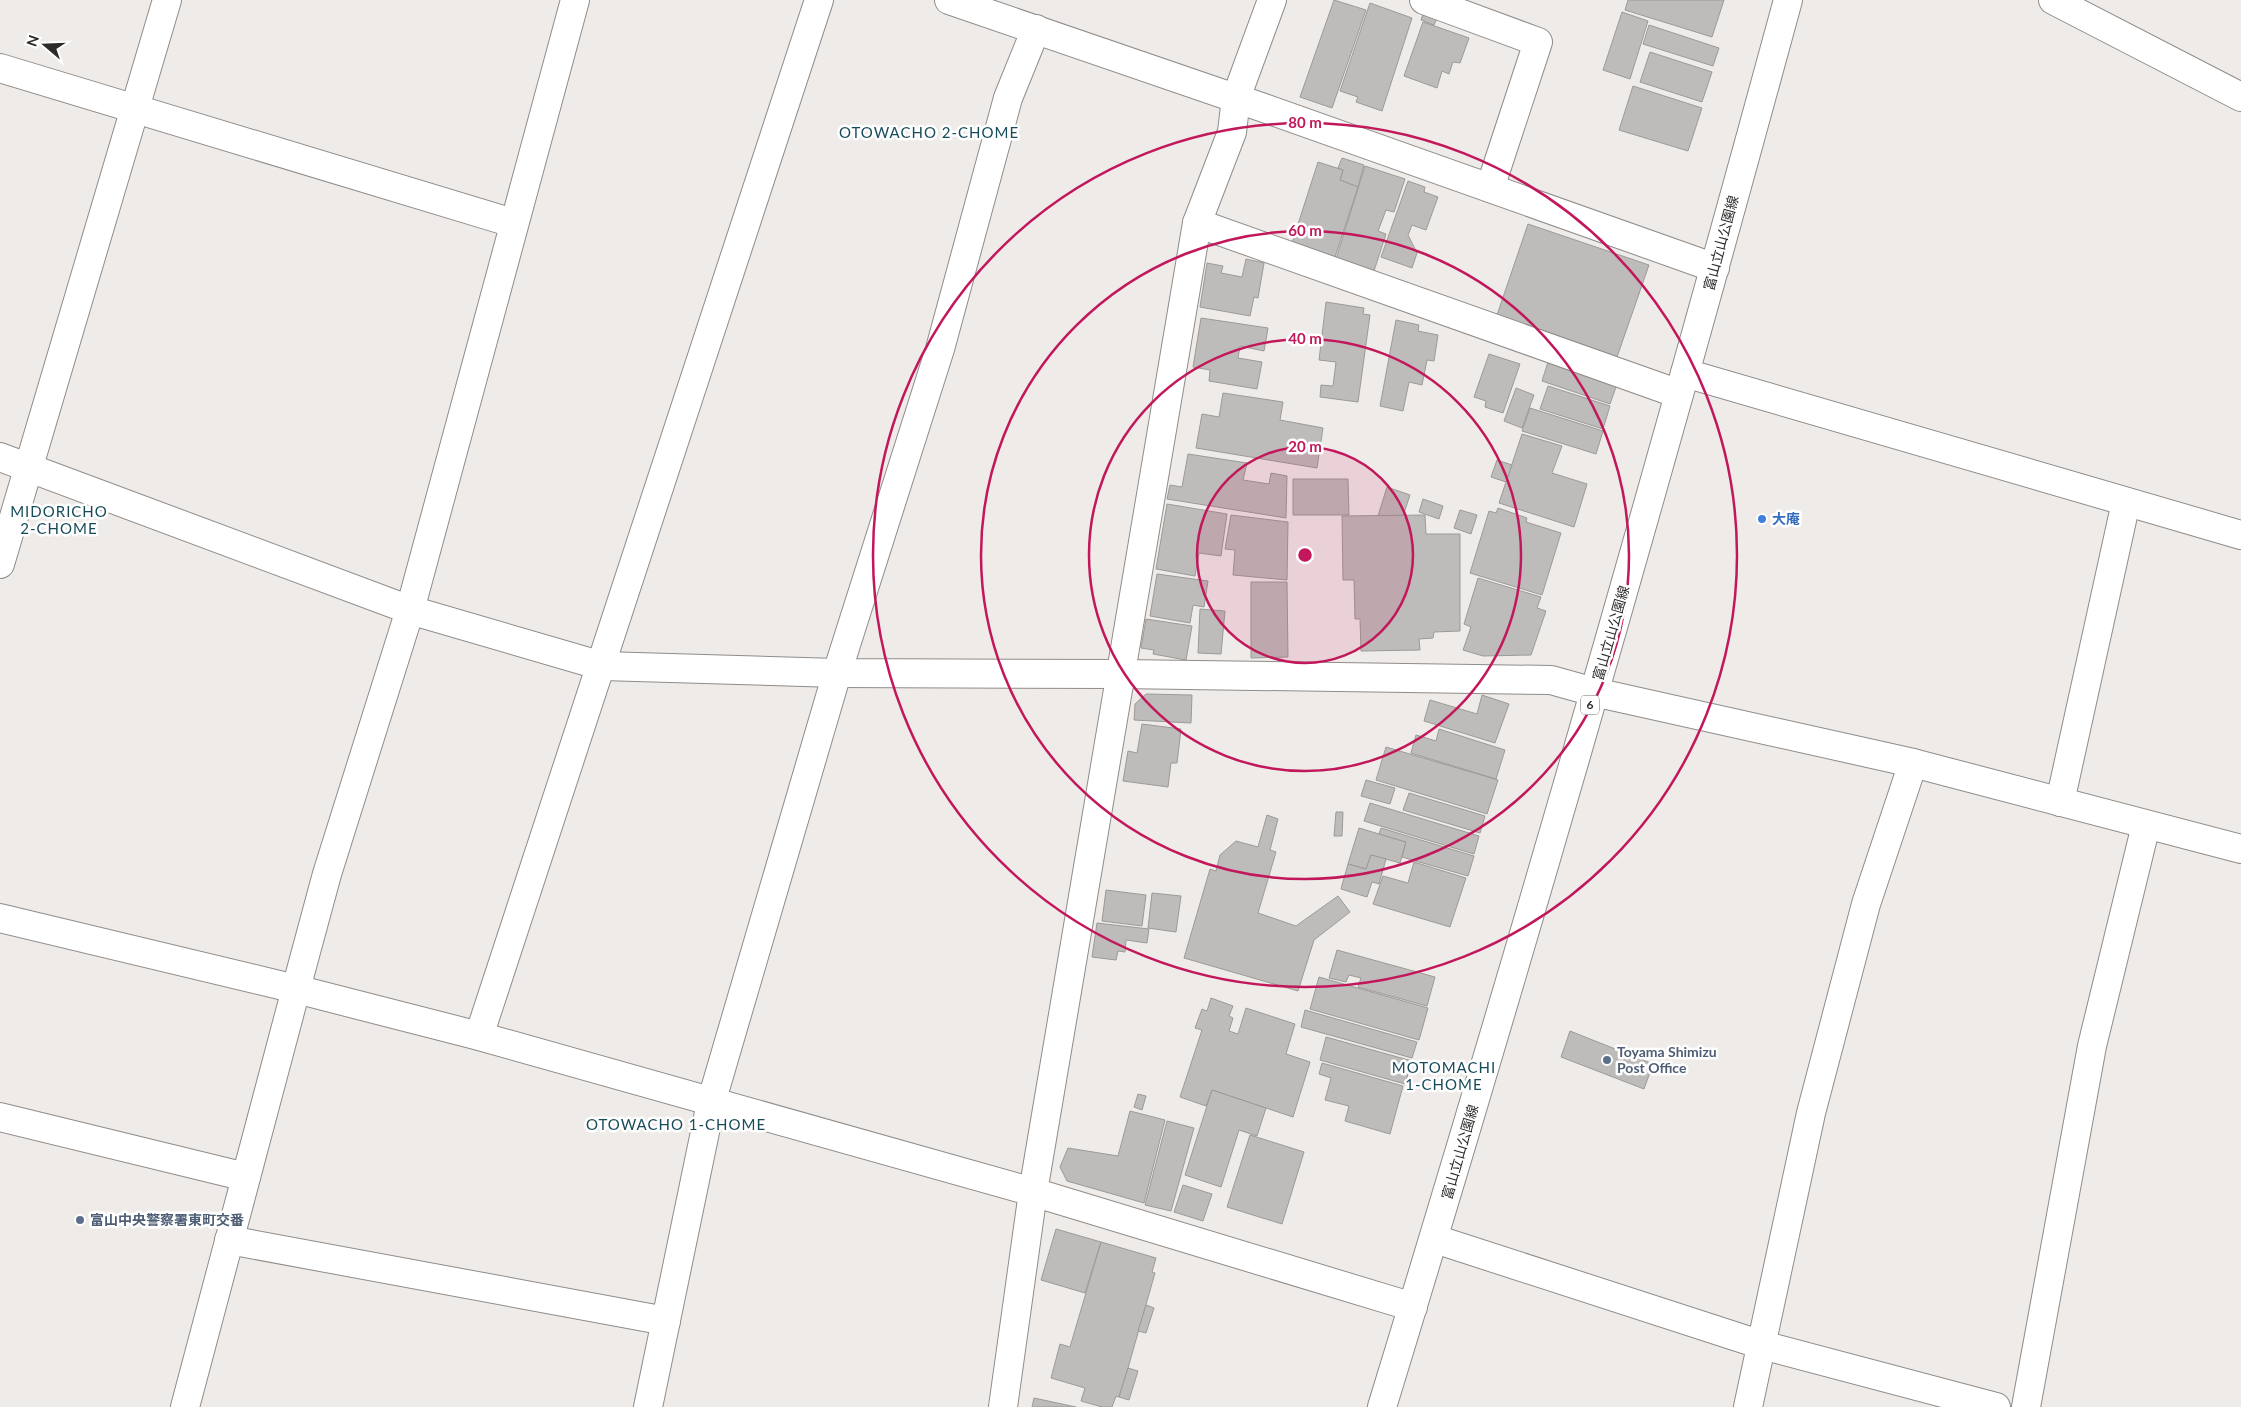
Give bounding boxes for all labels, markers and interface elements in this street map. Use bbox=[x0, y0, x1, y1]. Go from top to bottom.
north arrow bbox=[20, 20, 70, 70]
text: N bbox=[22, 33, 42, 48]
text: 80 m bbox=[1288, 113, 1322, 131]
district label: OTOWACHO 2-CHOME bbox=[839, 123, 1019, 141]
street label: 富山立山公園線 bbox=[1700, 193, 1741, 292]
text: 60 m bbox=[1288, 221, 1322, 239]
text: 40 m bbox=[1288, 329, 1322, 347]
text: 20 m bbox=[1288, 437, 1322, 455]
district label: MIDORICHO 2-CHOME bbox=[10, 502, 108, 537]
place label: 大庵 bbox=[1772, 510, 1800, 527]
marker: 大庵 bbox=[1756, 513, 1768, 525]
centre of rings bbox=[1296, 546, 1314, 564]
street label: 富山立山公園線 bbox=[1589, 583, 1632, 682]
road number: 6 bbox=[1581, 696, 1599, 714]
place label: Toyama Shimizu Post Office bbox=[1617, 1043, 1717, 1076]
marker: Toyama Shimizu Post Office bbox=[1601, 1054, 1613, 1066]
district label: MOTOMACHI 1-CHOME bbox=[1392, 1058, 1496, 1093]
street label: 富山立山公園線 bbox=[1438, 1102, 1481, 1201]
district label: OTOWACHO 1-CHOME bbox=[586, 1115, 766, 1133]
place label: 富山中央警察署東町交番 bbox=[90, 1211, 244, 1228]
marker: 富山中央警察署東町交番 bbox=[74, 1214, 86, 1226]

